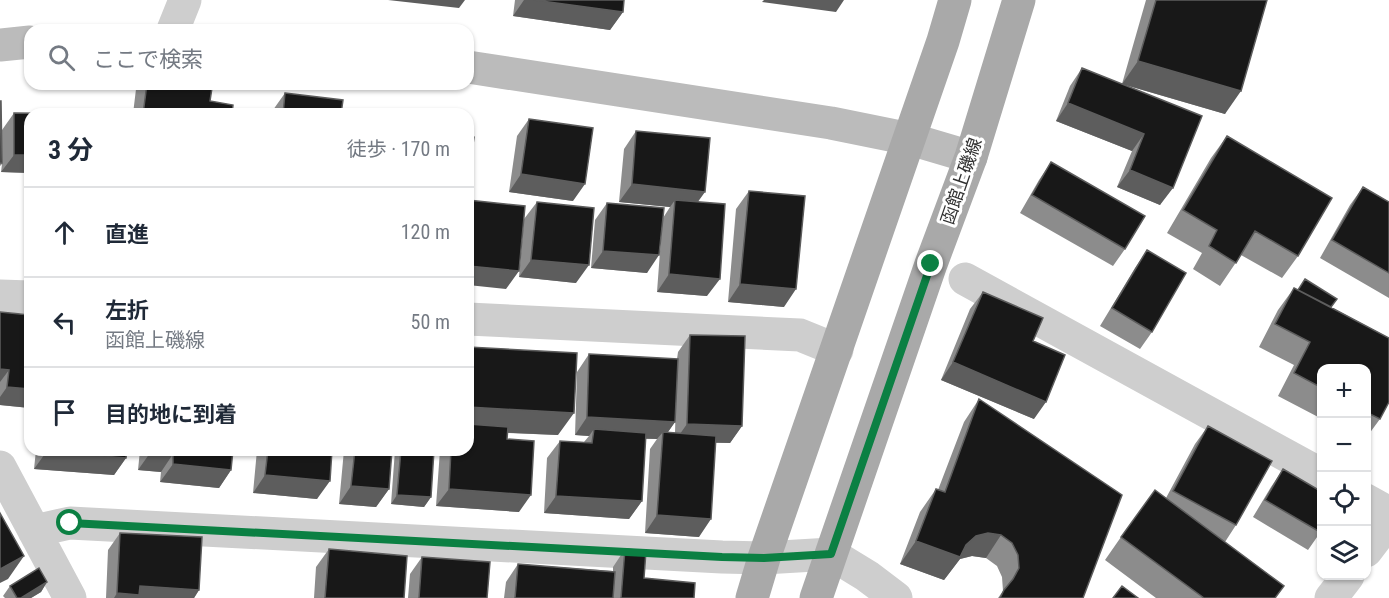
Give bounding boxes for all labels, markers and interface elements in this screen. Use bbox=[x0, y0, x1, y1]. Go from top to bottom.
search box bbox=[24, 24, 474, 90]
icon: search bbox=[45, 41, 78, 74]
text: ここで検索 bbox=[93, 47, 203, 72]
text: 3 分 bbox=[48, 135, 93, 165]
street label: 函館上磯線 bbox=[936, 135, 986, 227]
text: 徒歩 · 170 m bbox=[347, 137, 450, 161]
icon: ahead bbox=[48, 216, 81, 249]
text: 120 m bbox=[401, 220, 450, 244]
text: 直進 bbox=[105, 222, 149, 247]
route end bbox=[917, 250, 943, 276]
text: 左折 bbox=[105, 298, 149, 323]
icon: left bbox=[48, 306, 81, 339]
text: 50 m bbox=[411, 310, 450, 334]
text: 函館上磯線 bbox=[105, 328, 205, 352]
map controls bbox=[1317, 364, 1371, 580]
button: + bbox=[1317, 364, 1371, 418]
icon: arrive bbox=[48, 396, 81, 429]
text: 目的地に到着 bbox=[105, 402, 237, 427]
button: − bbox=[1317, 418, 1371, 472]
button: locate bbox=[1317, 472, 1371, 526]
route start bbox=[56, 509, 82, 535]
button: layers bbox=[1317, 526, 1371, 580]

